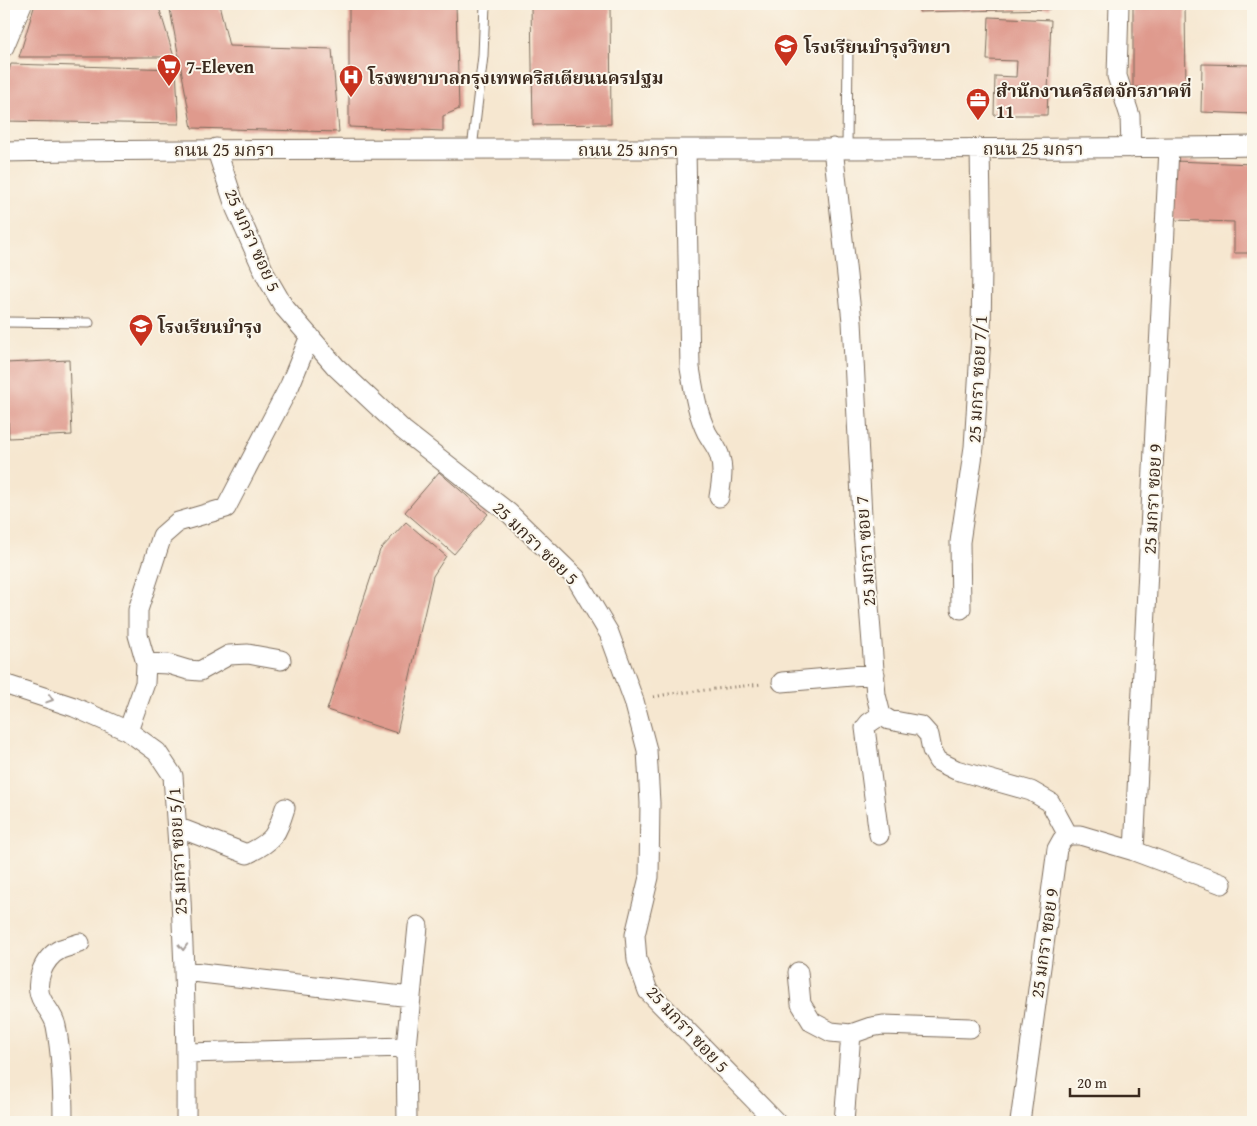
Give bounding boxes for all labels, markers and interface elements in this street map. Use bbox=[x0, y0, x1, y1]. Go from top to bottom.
school or university icon: โรงเรียนบำรุงวิทยา bbox=[773, 33, 799, 67]
place label: โรงเรียนบำรุงวิทยา bbox=[803, 33, 951, 60]
supermarket icon: 7-Eleven bbox=[156, 53, 182, 87]
place label: 7-Eleven bbox=[186, 53, 255, 80]
hospital icon: โรงพยาบาลกรุงเทพคริสเตียนนครปฐม bbox=[338, 64, 364, 98]
place label: โรงพยาบาลกรุงเทพคริสเตียนนครปฐม bbox=[367, 64, 664, 91]
place label: สำนักงานคริสตจักรภาคที่ 11 bbox=[996, 77, 1192, 125]
office icon: สำนักงานคริสตจักรภาคที่ 11 bbox=[965, 87, 991, 121]
street label: ถนน 25 มกรา bbox=[983, 135, 1083, 162]
street label: ถนน 25 มกรา bbox=[174, 136, 274, 163]
street label: ถนน 25 มกรา bbox=[578, 136, 678, 163]
street label: 25 มกรา ซอย 5 bbox=[218, 184, 288, 296]
school or university icon: โรงเรียนบำรุง bbox=[128, 313, 154, 347]
place label: โรงเรียนบำรุง bbox=[157, 313, 262, 340]
street label: 25 มกรา ซอย 7/1 bbox=[960, 315, 994, 443]
street label: 25 มกรา ซอย 9 bbox=[1136, 443, 1168, 555]
street label: 25 มกรา ซอย 5 bbox=[487, 495, 585, 591]
street label: 25 มกรา ซอย 7 bbox=[848, 495, 882, 607]
one-way arrow bbox=[45, 694, 54, 704]
street label: 25 มกรา ซอย 5/1 bbox=[160, 787, 194, 915]
street label: 25 มกรา ซอย 9 bbox=[1023, 886, 1065, 1000]
one-way arrow bbox=[177, 944, 188, 952]
street label: 25 มกรา ซอย 5 bbox=[640, 979, 736, 1079]
scale bar bbox=[1070, 1066, 1138, 1098]
text: 20 m bbox=[1077, 1072, 1108, 1093]

